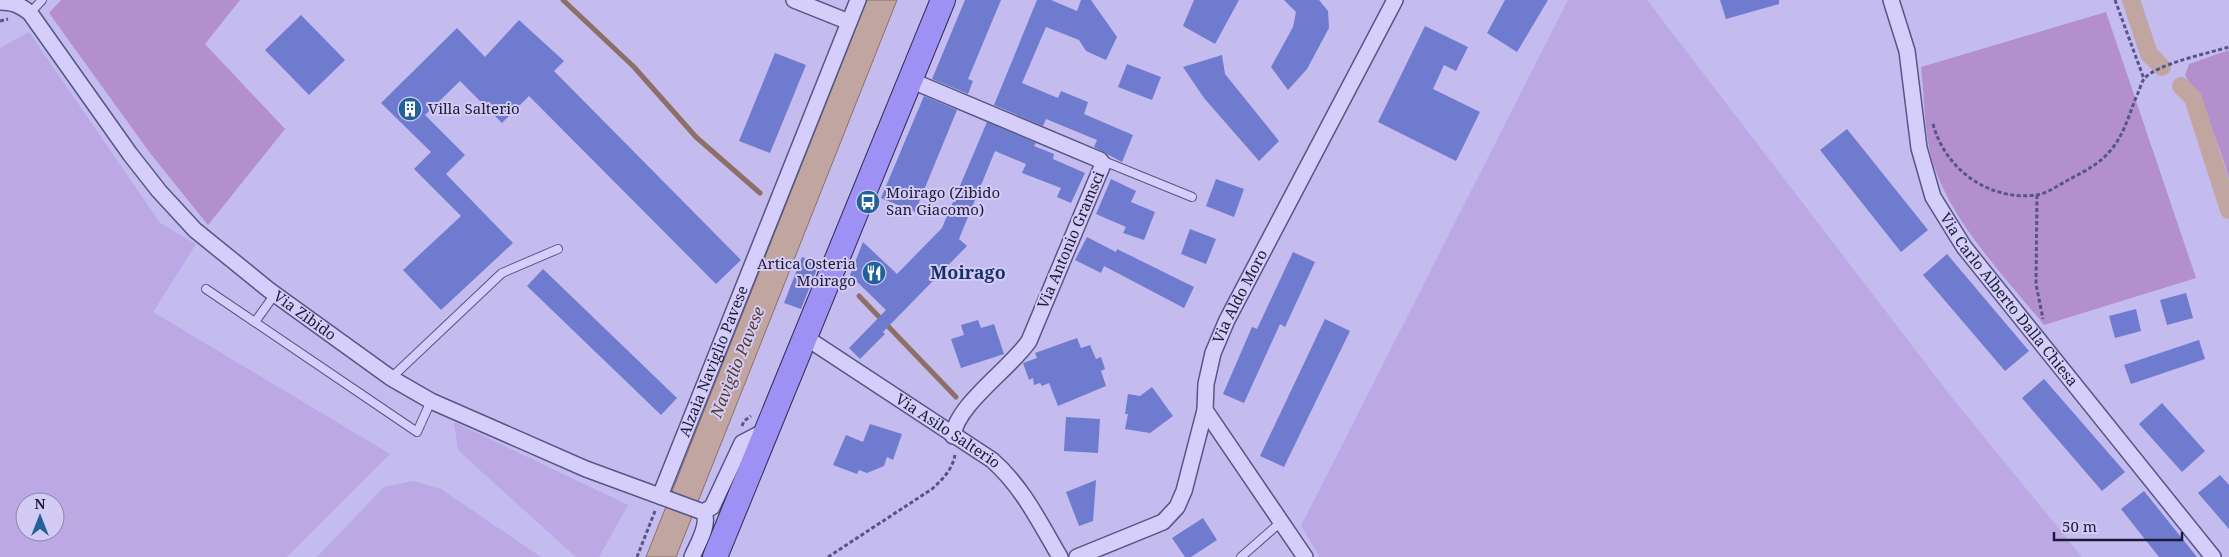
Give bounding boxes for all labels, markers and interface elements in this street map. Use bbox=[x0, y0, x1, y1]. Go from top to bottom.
building icon: Villa Salterio bbox=[397, 96, 423, 122]
place label: Villa Salterio bbox=[428, 98, 520, 118]
street label: Via Antonio Gramsci bbox=[1032, 168, 1108, 311]
place label: Moirago (Zibido San Giacomo) bbox=[886, 182, 1000, 219]
bus stop icon: Moirago (Zibido San Giacomo) bbox=[855, 189, 881, 215]
street label: Via Carlo Alberto Dalla Chiesa bbox=[1936, 209, 2083, 390]
street label: Via Aldo Moro bbox=[1207, 246, 1271, 346]
place label: Artica Osteria Moirago bbox=[757, 253, 856, 290]
restaurant icon: Artica Osteria Moirago bbox=[861, 260, 887, 286]
district label: Moirago bbox=[930, 260, 1006, 284]
street label: Alzaia Naviglio Pavese bbox=[676, 284, 752, 440]
street label: Via Zibido bbox=[270, 286, 341, 344]
water label: Naviglio Pavese bbox=[706, 304, 768, 420]
street label: Via Asilo Salterio bbox=[892, 388, 1005, 472]
north arrow bbox=[15, 492, 65, 542]
text: N bbox=[34, 494, 46, 513]
scale bar bbox=[2054, 510, 2182, 542]
text: 50 m bbox=[2062, 516, 2097, 536]

